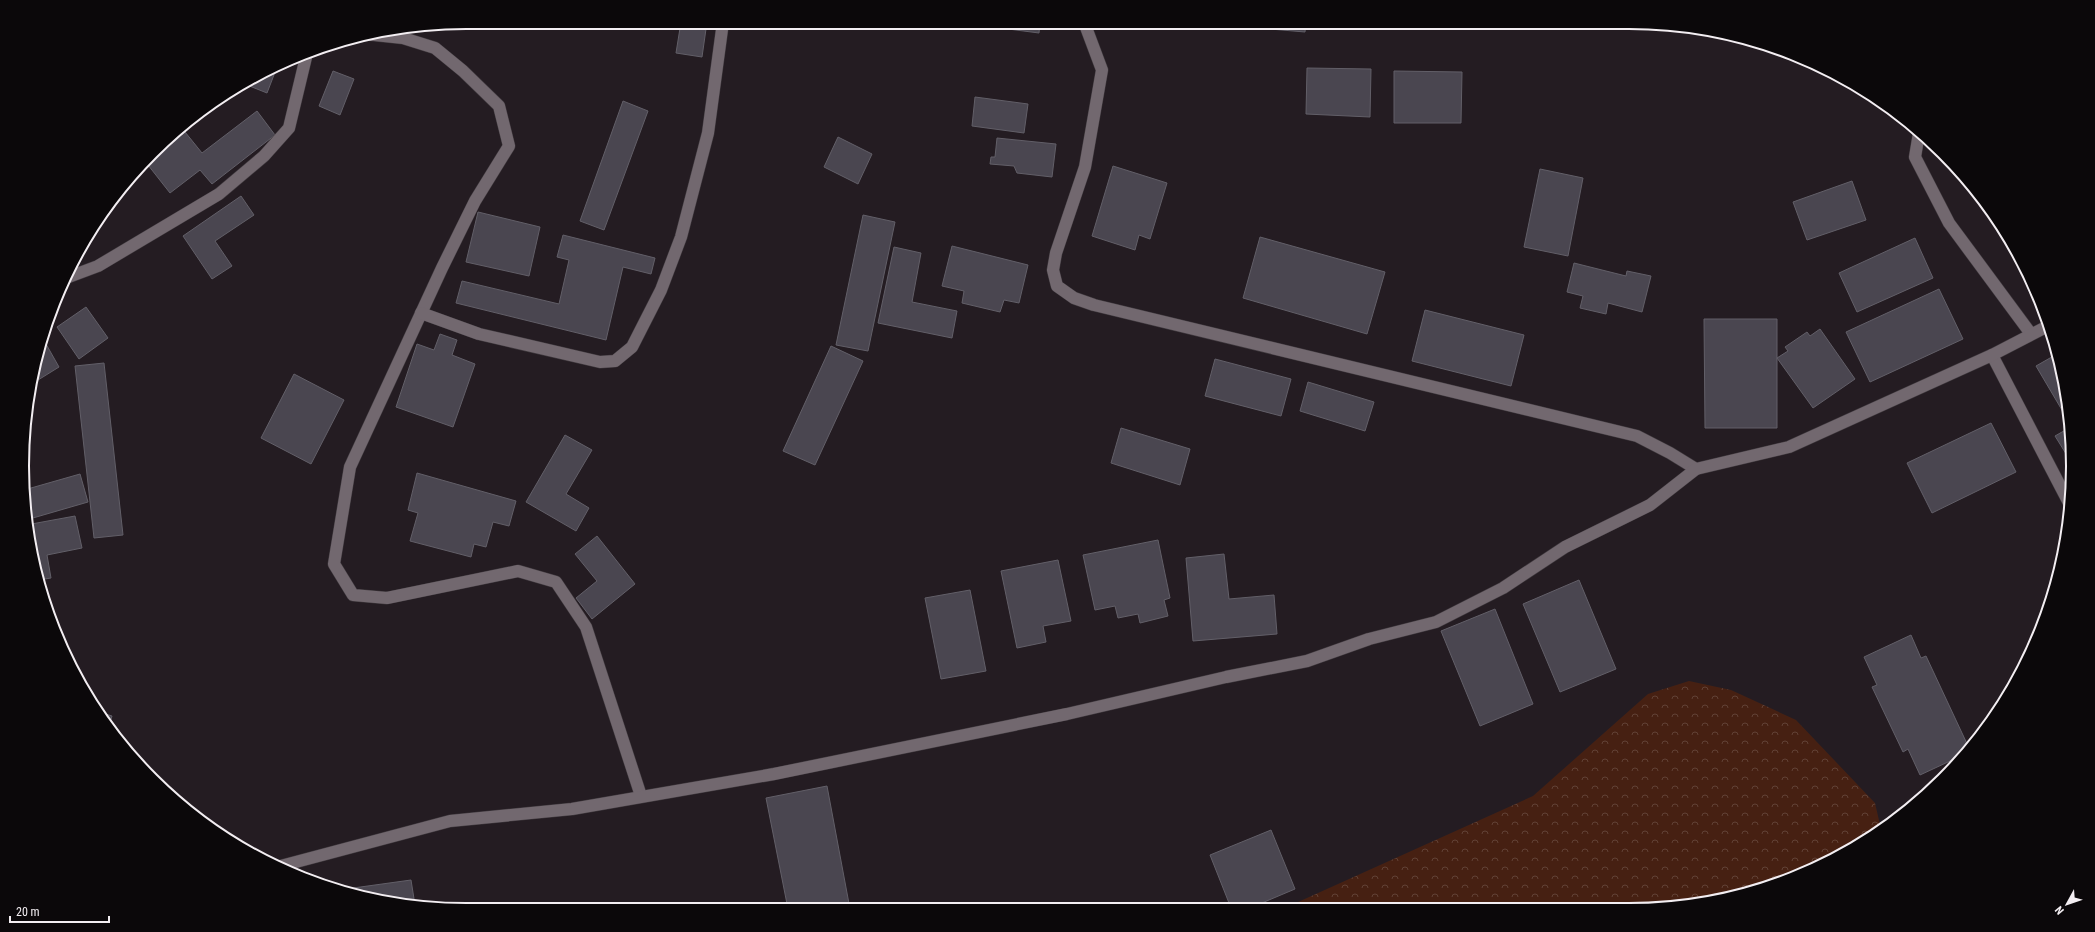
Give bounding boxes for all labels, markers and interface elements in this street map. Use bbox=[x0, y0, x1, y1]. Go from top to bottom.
north arrow bbox=[2047, 884, 2087, 924]
scale bar bbox=[10, 898, 109, 924]
text: N bbox=[2052, 903, 2067, 917]
text: 20 m bbox=[16, 905, 40, 919]

